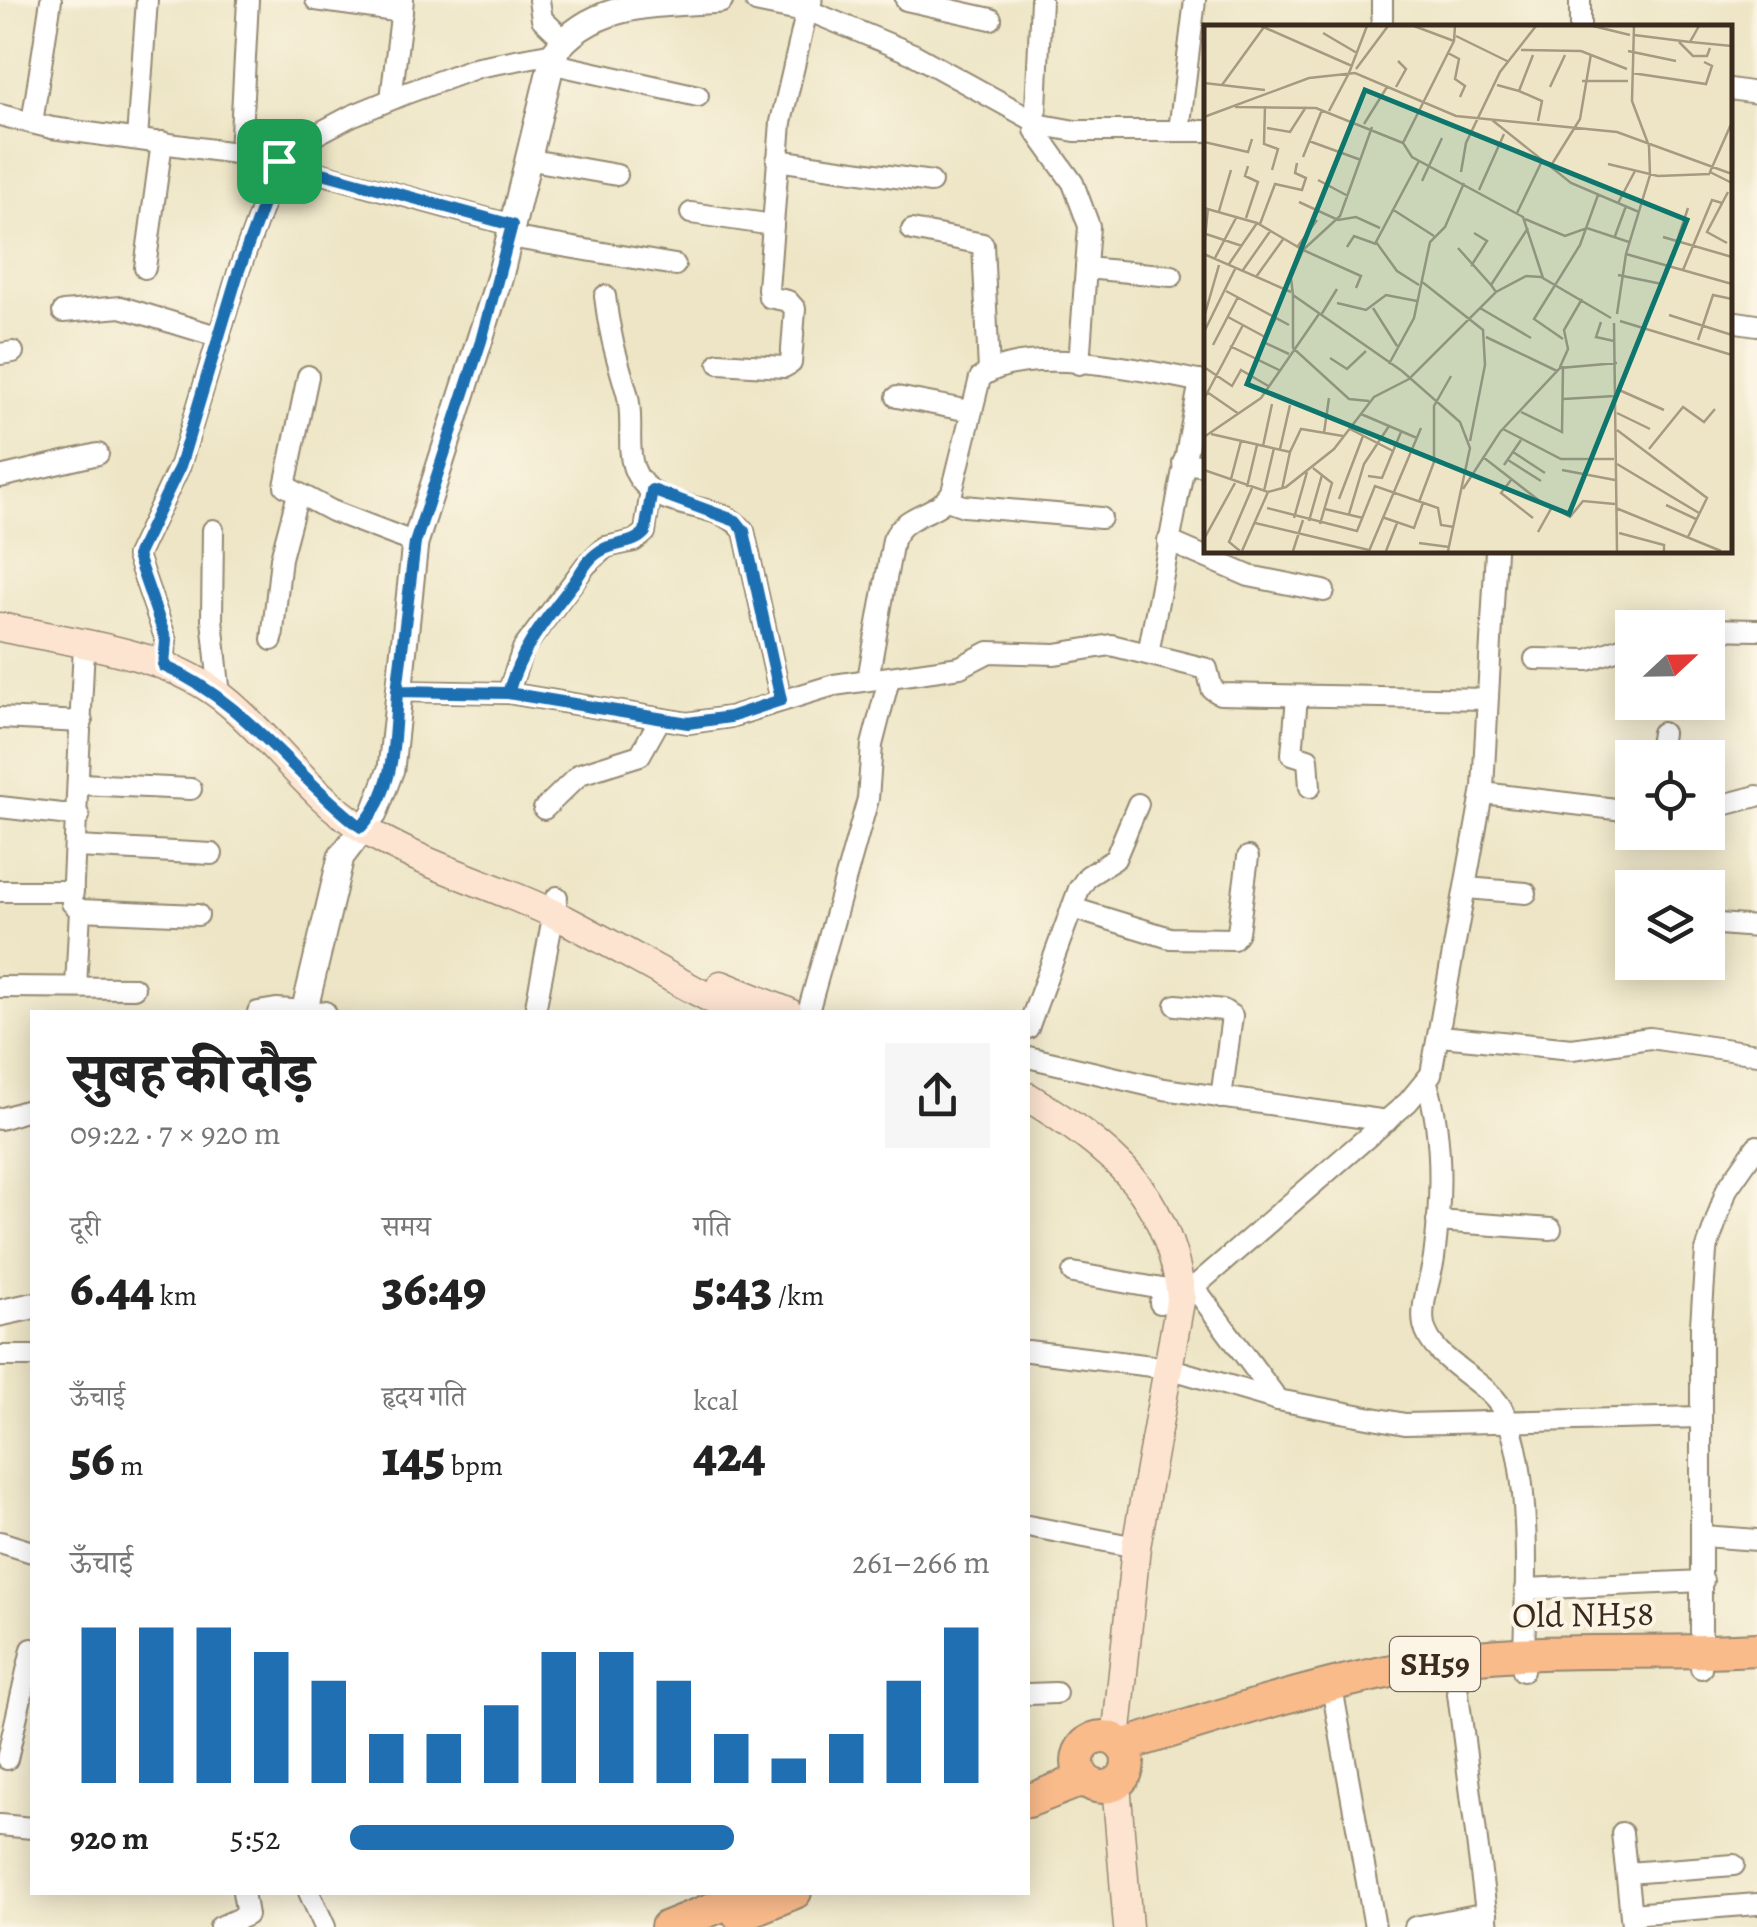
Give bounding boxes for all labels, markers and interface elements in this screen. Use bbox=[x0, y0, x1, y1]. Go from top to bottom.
inset map bbox=[1204, 25, 1732, 552]
pin bbox=[237, 119, 322, 204]
icon: arrive bbox=[252, 134, 307, 189]
north arrow bbox=[1615, 610, 1725, 720]
map controls bbox=[1615, 610, 1725, 980]
button: locate bbox=[1615, 740, 1725, 850]
button: layers bbox=[1615, 870, 1725, 980]
text: सुबह की दौड़ bbox=[70, 1036, 313, 1111]
button: share bbox=[885, 1043, 990, 1148]
text: 09:22 · 7 × 920 m bbox=[70, 1111, 281, 1155]
text: दूरी bbox=[70, 1208, 100, 1246]
text: समय bbox=[382, 1208, 431, 1246]
text: गति bbox=[693, 1208, 730, 1246]
text: 6.44 bbox=[70, 1254, 154, 1322]
text: 36:49 bbox=[382, 1254, 486, 1322]
text: 5:43 bbox=[693, 1254, 772, 1322]
text: km bbox=[154, 1277, 197, 1315]
text: /km bbox=[772, 1277, 824, 1315]
text: ऊँचाई bbox=[70, 1378, 125, 1416]
text: हृदय गति bbox=[382, 1378, 466, 1416]
text: kcal bbox=[693, 1382, 738, 1420]
text: 424 bbox=[693, 1420, 766, 1488]
text: 56 bbox=[70, 1424, 115, 1492]
text: 145 bbox=[382, 1424, 445, 1492]
text: m bbox=[115, 1447, 144, 1485]
text: bpm bbox=[445, 1447, 503, 1485]
text: ऊँचाई bbox=[70, 1540, 133, 1584]
text: 261–266 m bbox=[852, 1540, 990, 1584]
street label: Old NH58 bbox=[1512, 1589, 1654, 1639]
road number: SH59 bbox=[1390, 1637, 1480, 1691]
text: 920 m bbox=[70, 1816, 149, 1860]
text: 5:52 bbox=[230, 1816, 280, 1860]

